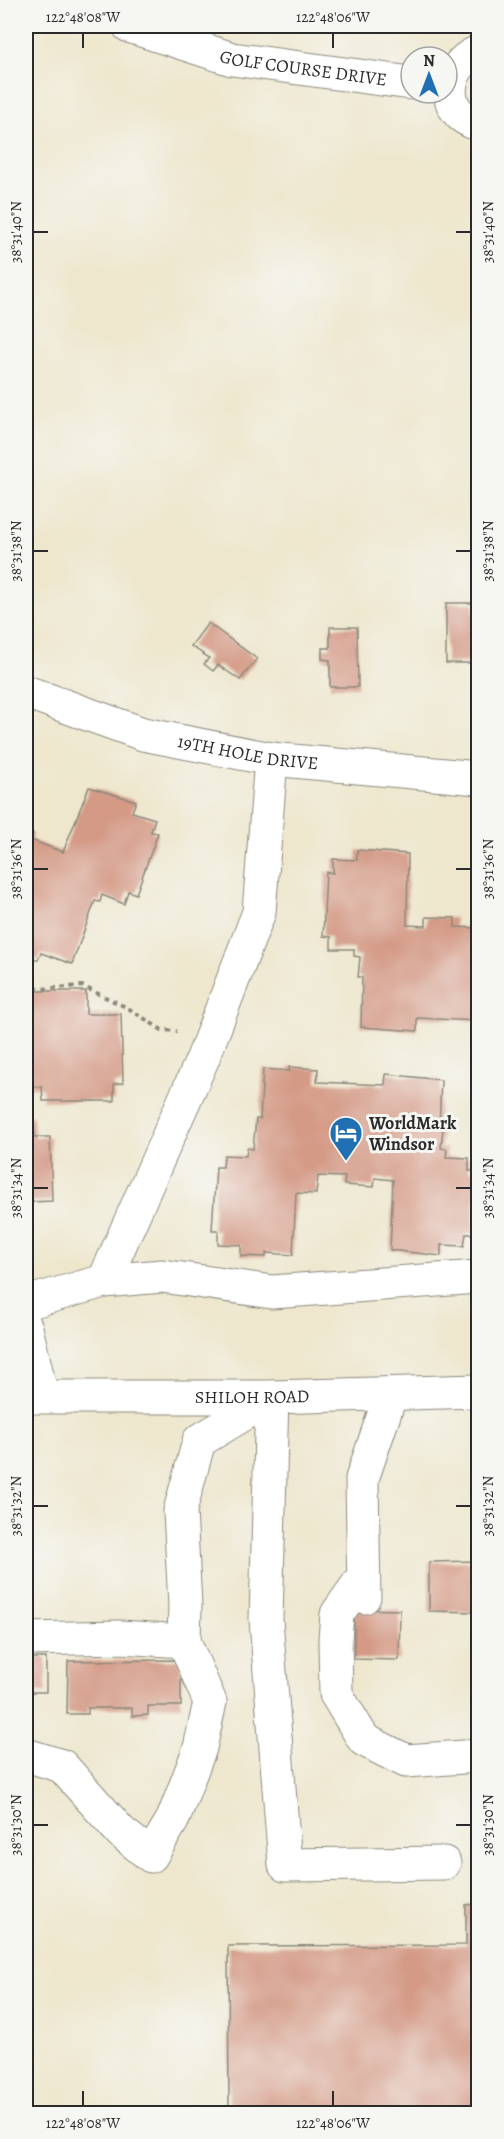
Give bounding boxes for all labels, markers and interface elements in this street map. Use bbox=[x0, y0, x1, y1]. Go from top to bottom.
text: 122°48'08"W bbox=[46, 7, 120, 27]
text: 122°48'06"W bbox=[296, 7, 370, 27]
street label: GOLF COURSE DRIVE bbox=[217, 44, 388, 92]
north arrow bbox=[399, 45, 459, 105]
text: N bbox=[423, 50, 435, 72]
text: 38°31'40"N bbox=[6, 201, 26, 263]
text: 38°31'40"N bbox=[478, 201, 498, 263]
text: 38°31'38"N bbox=[6, 520, 26, 581]
text: 38°31'38"N bbox=[478, 520, 498, 581]
street label: 19TH HOLE DRIVE bbox=[176, 729, 319, 775]
text: 38°31'36"N bbox=[6, 839, 26, 899]
text: 38°31'36"N bbox=[478, 839, 498, 899]
place label: WorldMark Windsor bbox=[368, 1111, 457, 1156]
hotel icon: WorldMark Windsor bbox=[328, 1115, 364, 1162]
text: 38°31'34"N bbox=[6, 1158, 26, 1218]
text: 38°31'34"N bbox=[478, 1158, 498, 1218]
street label: SHILOH ROAD bbox=[195, 1384, 310, 1409]
text: 38°31'32"N bbox=[6, 1475, 26, 1536]
text: 38°31'32"N bbox=[478, 1475, 498, 1536]
text: 38°31'30"N bbox=[6, 1794, 26, 1856]
text: 38°31'30"N bbox=[478, 1794, 498, 1856]
text: 122°48'08"W bbox=[46, 2113, 120, 2133]
text: 122°48'06"W bbox=[296, 2113, 370, 2133]

